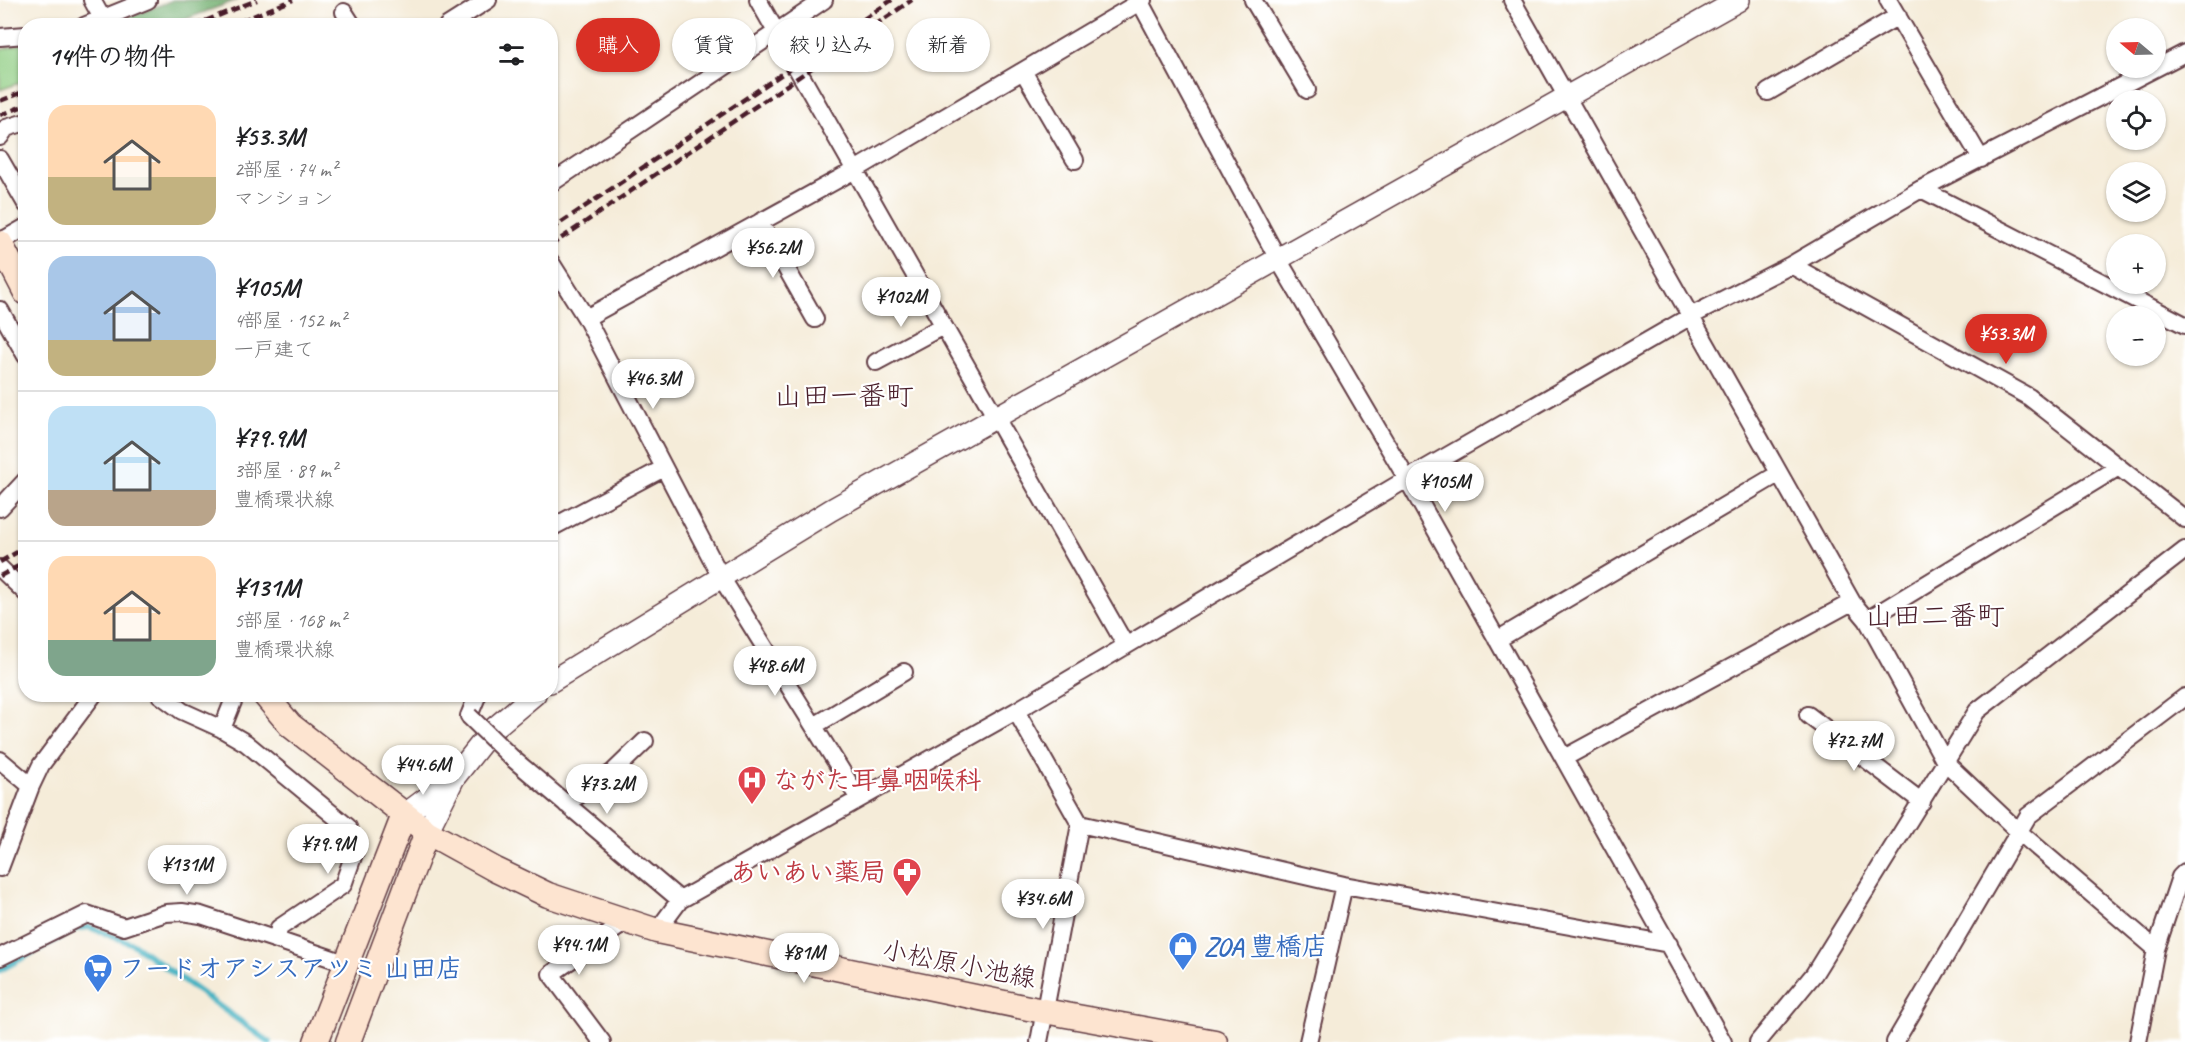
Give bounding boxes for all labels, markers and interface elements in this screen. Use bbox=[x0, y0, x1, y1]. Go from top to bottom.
chip: 購入 bbox=[576, 18, 660, 72]
chip: 賃貸 bbox=[672, 18, 756, 72]
chip: 絞り込み bbox=[768, 18, 894, 72]
chip: 新着 bbox=[906, 18, 990, 72]
north arrow bbox=[2106, 18, 2166, 78]
map controls bbox=[2106, 18, 2166, 366]
icon: filters bbox=[495, 38, 528, 71]
text: 14件の物件 bbox=[48, 40, 175, 73]
button: locate bbox=[2106, 90, 2166, 150]
text: ¥53.3M bbox=[234, 120, 305, 153]
icon: home bbox=[96, 129, 168, 201]
text: 2部屋 · 74 m² bbox=[234, 157, 337, 182]
button: layers bbox=[2106, 162, 2166, 222]
text: マンション bbox=[234, 186, 333, 211]
pin: ¥56.2M bbox=[724, 228, 822, 279]
button: + bbox=[2106, 234, 2166, 294]
text: ¥56.2M bbox=[746, 235, 800, 260]
text: ¥105M bbox=[234, 271, 299, 304]
pin: ¥102M bbox=[859, 277, 943, 328]
icon: home bbox=[96, 280, 168, 352]
text: ¥102M bbox=[876, 284, 926, 309]
button: − bbox=[2106, 306, 2166, 366]
text: 4部屋 · 152 m² bbox=[234, 308, 346, 333]
pin: ¥53.3M bbox=[1957, 314, 2055, 365]
text: ¥53.3M bbox=[1979, 321, 2033, 346]
text: 一戸建て bbox=[234, 337, 314, 362]
pin: ¥46.3M bbox=[604, 359, 702, 410]
text: ¥46.3M bbox=[626, 366, 680, 391]
district label: 山田一番町 bbox=[774, 378, 914, 413]
text: ¥79.9M bbox=[234, 421, 304, 454]
icon: home bbox=[96, 430, 168, 502]
text: 3部屋 · 89 m² bbox=[234, 458, 337, 483]
pin: ¥105M bbox=[1403, 462, 1487, 513]
text: ¥105M bbox=[1420, 469, 1470, 494]
text: 豊橋環状線 bbox=[234, 487, 334, 512]
text: ¥131M bbox=[234, 571, 300, 604]
icon: home bbox=[96, 580, 168, 652]
district label: 山田二番町 bbox=[1865, 598, 2005, 633]
text: 5部屋 · 168 m² bbox=[234, 608, 346, 633]
text: 豊橋環状線 bbox=[234, 637, 334, 662]
pin: ¥48.6M bbox=[726, 646, 824, 697]
text: ¥48.6M bbox=[748, 653, 802, 678]
pin: ¥72.7M bbox=[1805, 721, 1903, 772]
text: ¥72.7M bbox=[1827, 728, 1881, 753]
pin: ¥44.6M bbox=[374, 745, 472, 796]
text: ¥44.6M bbox=[396, 752, 450, 777]
pin: ¥73.2M bbox=[558, 764, 656, 815]
hospital icon: ながた耳鼻咽喉科 bbox=[736, 764, 768, 806]
place label: ながた耳鼻咽喉科 bbox=[773, 764, 981, 797]
text: ¥73.2M bbox=[580, 771, 634, 796]
pin: ¥79.9M bbox=[279, 824, 377, 875]
text: ¥79.9M bbox=[301, 831, 355, 856]
pin: ¥131M bbox=[145, 845, 229, 896]
text: ¥131M bbox=[162, 852, 212, 877]
place label: あいあい薬局 bbox=[730, 856, 886, 889]
pharmacy icon: あいあい薬局 bbox=[891, 856, 923, 898]
pin: ¥34.6M bbox=[994, 879, 1092, 930]
text: ¥34.6M bbox=[1016, 886, 1070, 911]
pin: ¥94.1M bbox=[530, 925, 628, 976]
shop icon: ZOA 豊橋店 bbox=[1167, 930, 1199, 972]
place label: ZOA 豊橋店 bbox=[1204, 930, 1328, 963]
text: ¥94.1M bbox=[552, 932, 606, 957]
pin: ¥81M bbox=[768, 933, 840, 984]
street label: 小松原小池線 bbox=[879, 933, 1039, 995]
text: ¥81M bbox=[783, 940, 825, 965]
supermarket icon: フードオアシスアツミ 山田店 bbox=[82, 952, 114, 994]
place label: フードオアシスアツミ 山田店 bbox=[119, 952, 462, 985]

